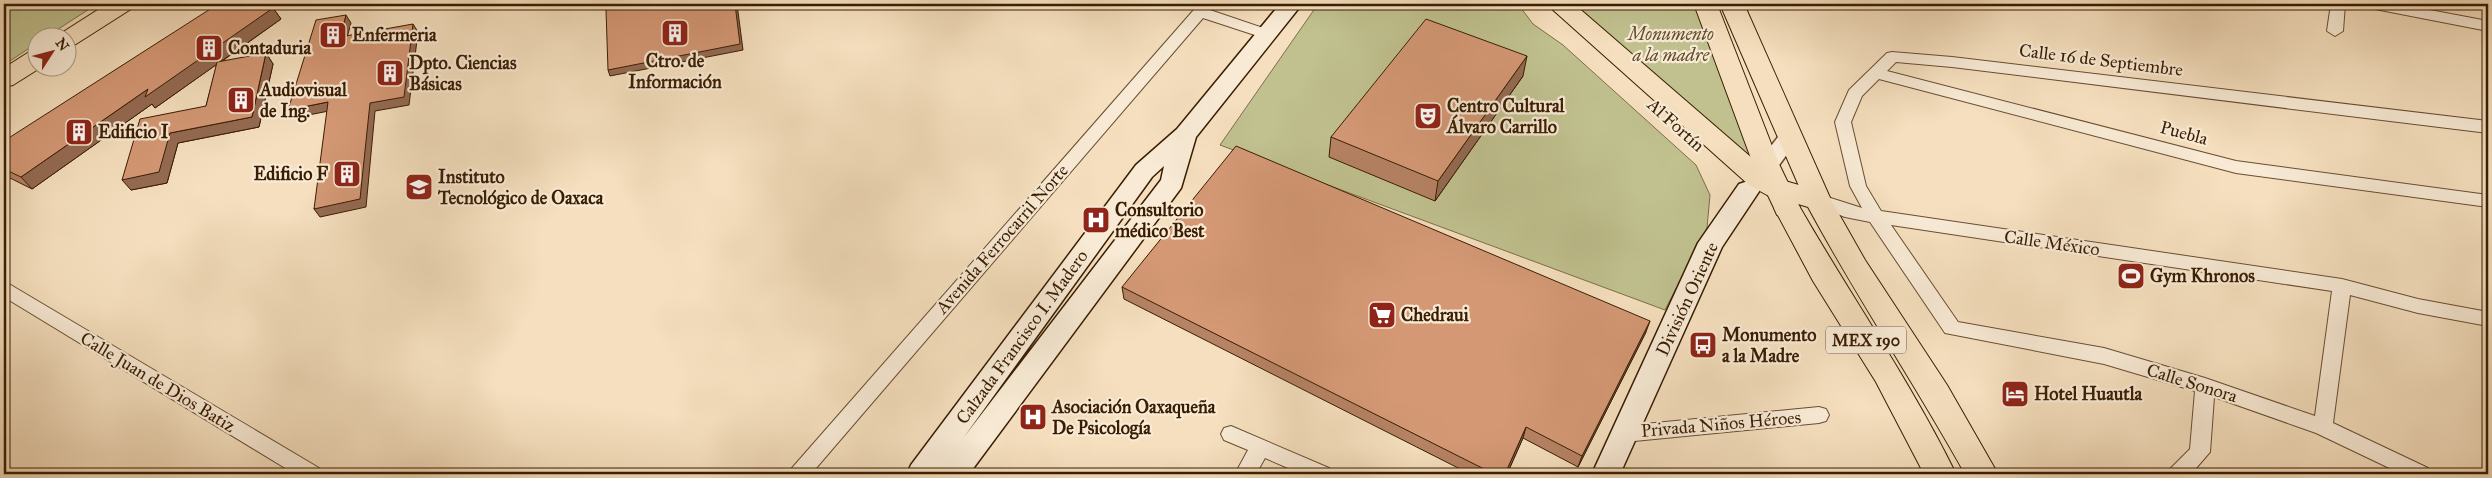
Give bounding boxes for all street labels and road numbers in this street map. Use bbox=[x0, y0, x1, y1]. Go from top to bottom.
street label: Calle 16 de Septiembre bbox=[2018, 39, 2184, 81]
street label: Al Fortín bbox=[1642, 93, 1709, 156]
street label: Puebla bbox=[2158, 116, 2211, 150]
street label: Avenida Ferrocarril Norte bbox=[930, 160, 1073, 319]
street label: Calle México bbox=[2003, 225, 2101, 261]
street label: División Oriente bbox=[1651, 239, 1723, 359]
street label: Calzada Francisco I. Madero bbox=[951, 245, 1093, 429]
road number: MEX 190 bbox=[1826, 326, 1906, 354]
street label: Calle Juan de Dios Batiz bbox=[76, 327, 239, 438]
street label: Calle Sonora bbox=[2144, 359, 2240, 407]
street label: Privada Niños Héroes bbox=[1640, 406, 1802, 442]

